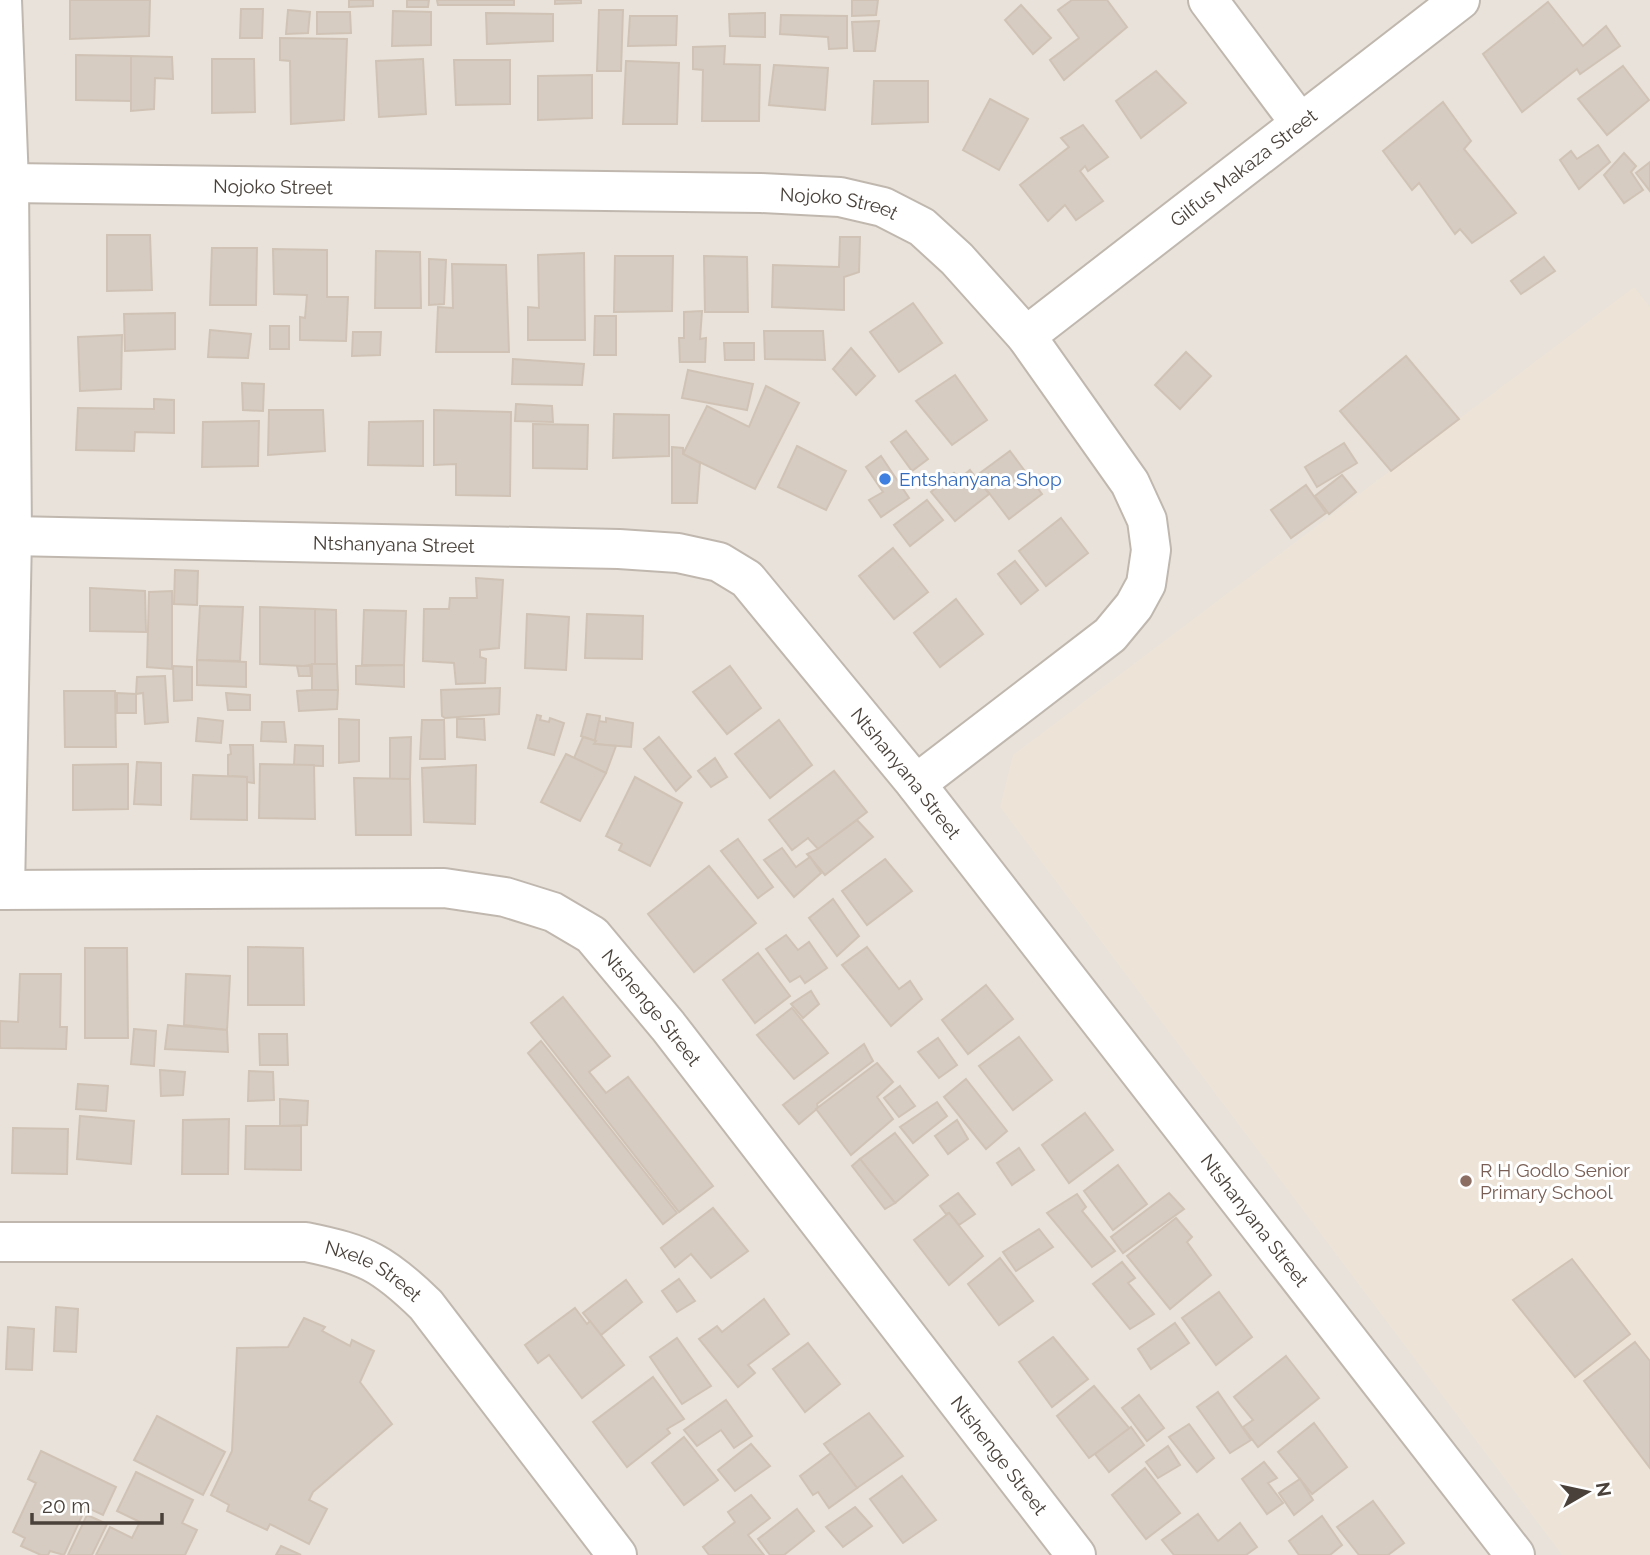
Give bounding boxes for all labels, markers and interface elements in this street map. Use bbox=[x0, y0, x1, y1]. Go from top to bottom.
street label: Gilfus Makaza Street bbox=[1166, 104, 1322, 231]
street label: Nojoko Street bbox=[213, 175, 334, 198]
street label: Nojoko Street bbox=[779, 183, 902, 224]
place label: Entshanyana Shop bbox=[899, 468, 1062, 490]
marker: Entshanyana Shop bbox=[877, 471, 893, 487]
street label: Ntshanyana Street bbox=[313, 531, 476, 557]
street label: Ntshanyana Street bbox=[847, 703, 966, 844]
street label: Ntshenge Street bbox=[598, 945, 706, 1071]
street label: Ntshanyana Street bbox=[1196, 1149, 1314, 1291]
place label: R H Godlo Senior Primary School bbox=[1480, 1159, 1630, 1203]
marker: R H Godlo Senior Primary School bbox=[1458, 1173, 1474, 1189]
street label: Nxele Street bbox=[323, 1235, 427, 1306]
street label: Ntshenge Street bbox=[946, 1392, 1052, 1520]
north arrow bbox=[1552, 1457, 1622, 1527]
text: N bbox=[1592, 1480, 1616, 1498]
scale bar bbox=[32, 1482, 161, 1526]
text: 20 m bbox=[42, 1493, 90, 1518]

